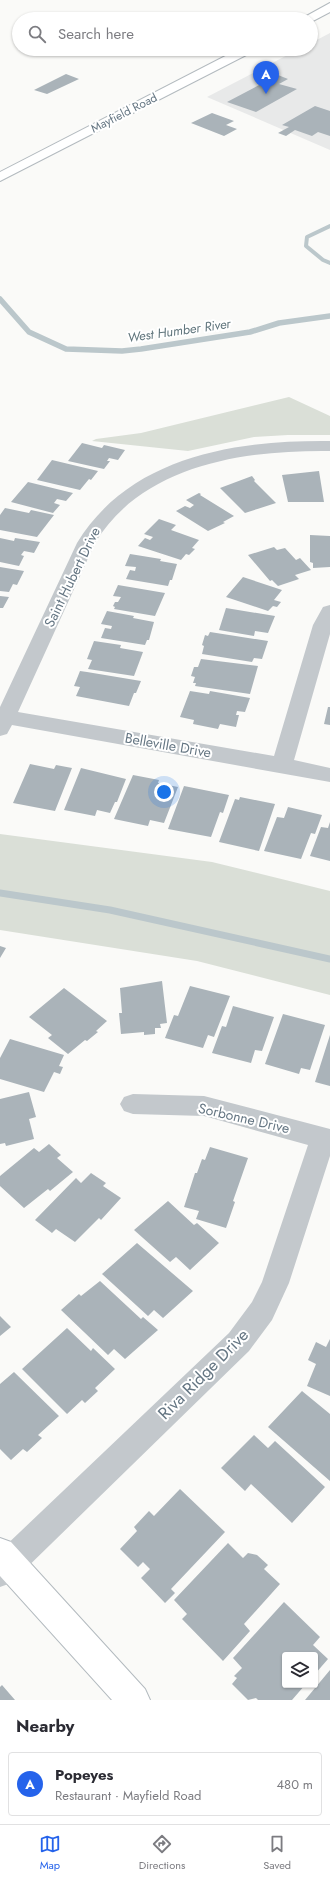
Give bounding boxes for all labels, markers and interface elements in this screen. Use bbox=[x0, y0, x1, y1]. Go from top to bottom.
search box bbox=[12, 12, 318, 56]
icon: search bbox=[26, 23, 48, 45]
text: Search here bbox=[58, 23, 134, 45]
pin: A bbox=[253, 61, 279, 94]
street label: Mayfield Road bbox=[88, 89, 160, 137]
water label: West Humber River bbox=[126, 314, 232, 347]
street label: Saint Hubert Drive bbox=[39, 524, 105, 630]
street label: Belleville Drive bbox=[123, 728, 213, 762]
your location bbox=[154, 782, 174, 802]
street label: Sorbonne Drive bbox=[196, 1098, 292, 1138]
street label: Riva Ridge Drive bbox=[152, 1323, 254, 1425]
map controls bbox=[282, 1652, 318, 1688]
button: layers bbox=[282, 1652, 318, 1688]
text: Nearby bbox=[16, 1714, 74, 1738]
text: Popeyes bbox=[55, 1764, 113, 1786]
text: A bbox=[25, 1775, 35, 1794]
text: 480 m bbox=[276, 1775, 313, 1794]
text: Restaurant · Mayfield Road bbox=[55, 1786, 201, 1805]
tab: Map bbox=[39, 1833, 61, 1873]
tab: Directions bbox=[139, 1833, 185, 1873]
tab: Saved bbox=[263, 1833, 291, 1873]

